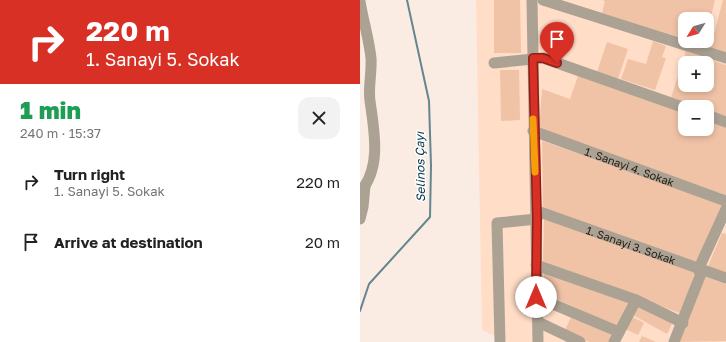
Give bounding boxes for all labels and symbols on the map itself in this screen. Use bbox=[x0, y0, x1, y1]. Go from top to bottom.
north arrow bbox=[678, 12, 714, 48]
pin bbox=[540, 22, 574, 63]
water label: Selinos Çayı bbox=[412, 131, 428, 202]
street label: 1. Sanayi 4. Sokak bbox=[583, 144, 676, 188]
street label: 1. Sanayi 3. Sokak bbox=[585, 223, 678, 266]
position arrow bbox=[515, 276, 557, 318]

